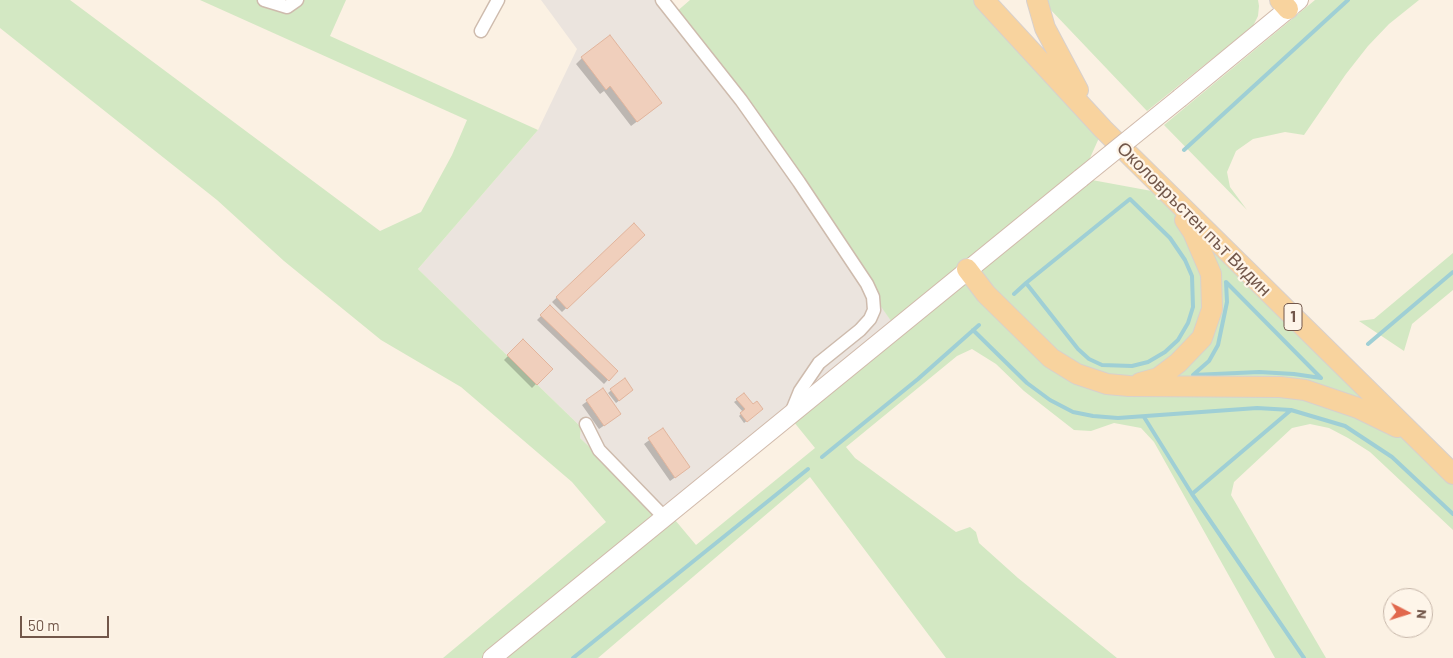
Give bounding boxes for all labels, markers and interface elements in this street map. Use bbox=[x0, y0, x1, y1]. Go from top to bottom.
street label: Околовръстен път Видин bbox=[1112, 137, 1276, 301]
road number: 1 bbox=[1284, 304, 1302, 330]
north arrow bbox=[1383, 588, 1433, 638]
scale bar bbox=[22, 606, 111, 638]
text: N bbox=[1414, 609, 1431, 620]
text: 50 m bbox=[28, 616, 60, 634]

